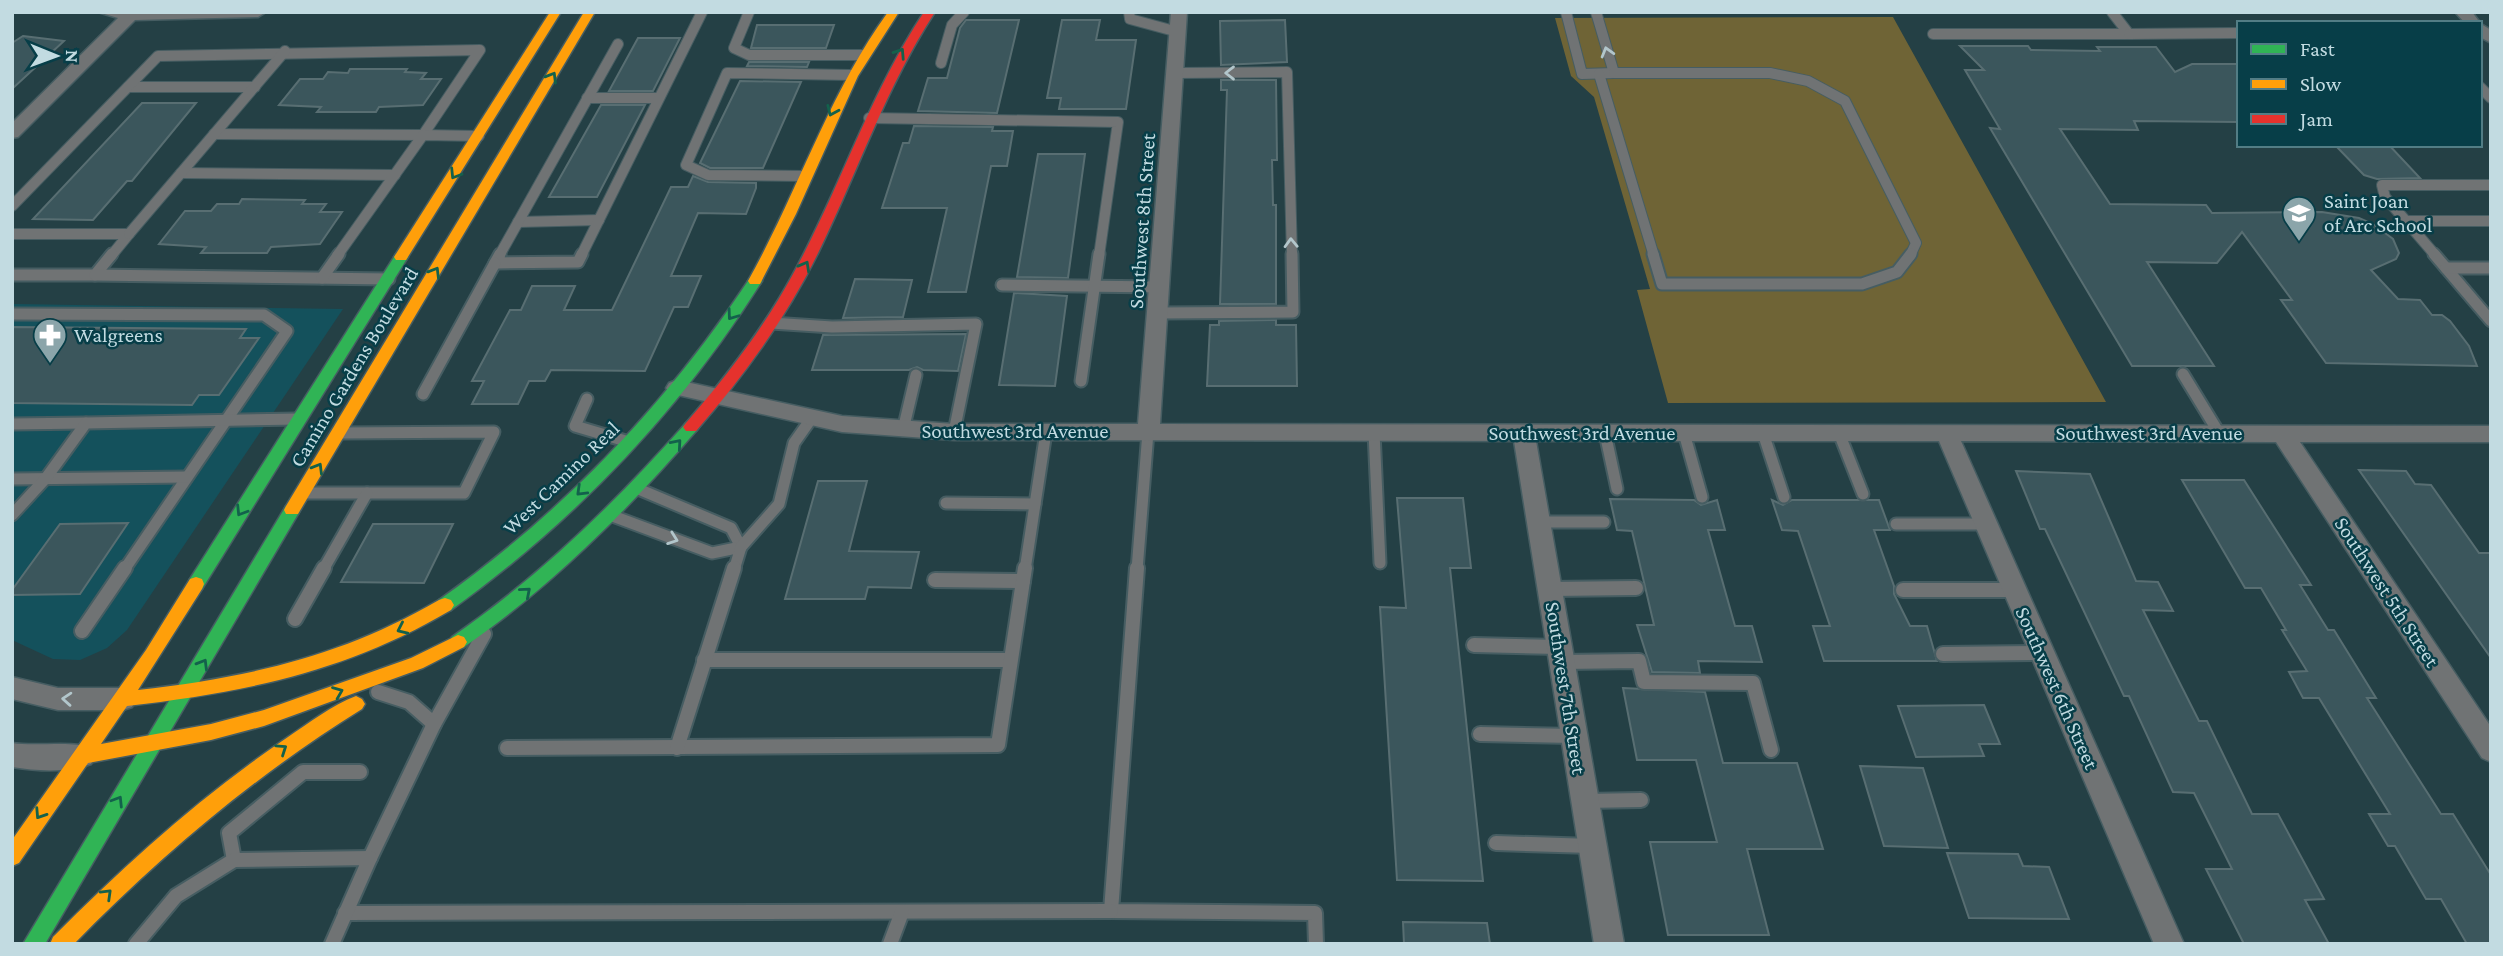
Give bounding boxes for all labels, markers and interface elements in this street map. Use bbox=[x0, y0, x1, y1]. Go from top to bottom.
north arrow bbox=[21, 21, 91, 91]
legend bbox=[2237, 21, 2482, 147]
text: Fast bbox=[2300, 37, 2336, 61]
one-way arrow bbox=[1601, 46, 1616, 58]
one-way arrow bbox=[892, 48, 905, 61]
text: N bbox=[62, 50, 83, 63]
one-way arrow bbox=[1224, 65, 1235, 81]
one-way arrow bbox=[543, 71, 556, 84]
text: Slow bbox=[2300, 72, 2342, 96]
one-way arrow bbox=[827, 105, 841, 117]
text: Jam bbox=[2298, 107, 2333, 131]
street label: Southwest 8th Street bbox=[1124, 131, 1160, 310]
one-way arrow bbox=[451, 166, 464, 179]
place label: Saint Joan of Arc School bbox=[2324, 189, 2432, 237]
school or university icon: Saint Joan of Arc School bbox=[2280, 194, 2318, 243]
one-way arrow bbox=[1284, 238, 1299, 249]
one-way arrow bbox=[797, 260, 810, 273]
street label: Camino Gardens Boulevard bbox=[285, 263, 423, 471]
one-way arrow bbox=[426, 267, 439, 280]
one-way arrow bbox=[728, 307, 741, 320]
pharmacy icon: Walgreens bbox=[31, 316, 69, 365]
place label: Walgreens bbox=[74, 323, 163, 347]
street label: West Camino Real bbox=[498, 416, 624, 540]
street label: Southwest 3rd Avenue bbox=[921, 419, 1109, 443]
street label: Southwest 3rd Avenue bbox=[1488, 421, 1676, 445]
street label: Southwest 3rd Avenue bbox=[2055, 421, 2243, 445]
one-way arrow bbox=[669, 439, 681, 452]
one-way arrow bbox=[310, 462, 323, 475]
one-way arrow bbox=[577, 482, 590, 495]
one-way arrow bbox=[237, 503, 250, 516]
street label: Southwest 5th Street bbox=[2329, 512, 2445, 673]
one-way arrow bbox=[667, 531, 679, 545]
one-way arrow bbox=[518, 588, 531, 600]
street label: Southwest 7th Street bbox=[1541, 600, 1592, 777]
street label: Southwest 6th Street bbox=[2010, 603, 2104, 774]
one-way arrow bbox=[397, 621, 409, 635]
one-way arrow bbox=[195, 658, 208, 671]
one-way arrow bbox=[331, 687, 343, 701]
one-way arrow bbox=[61, 692, 72, 707]
one-way arrow bbox=[274, 744, 287, 757]
one-way arrow bbox=[110, 796, 123, 809]
one-way arrow bbox=[36, 806, 48, 819]
one-way arrow bbox=[99, 890, 112, 903]

